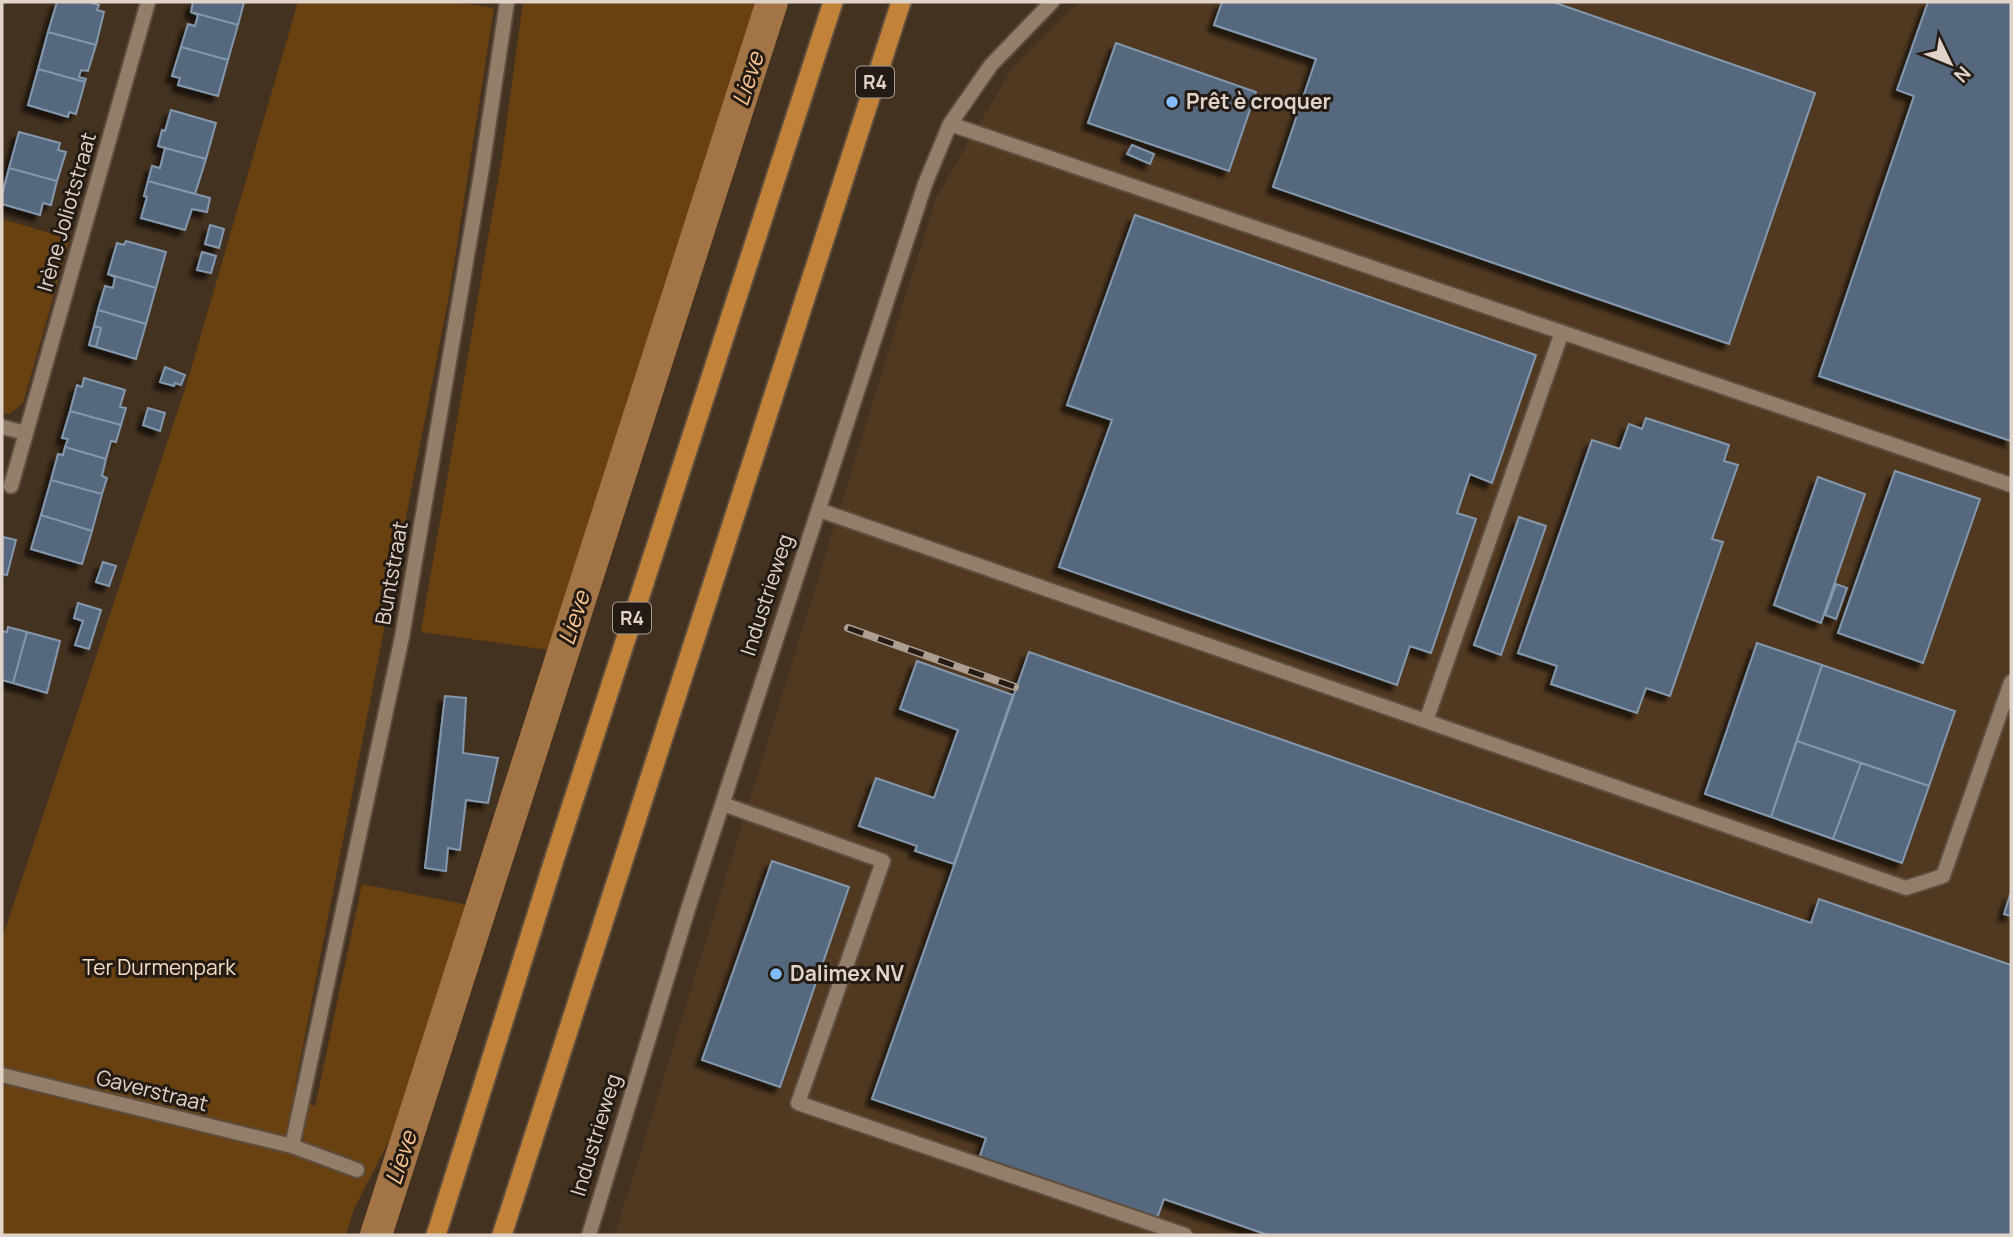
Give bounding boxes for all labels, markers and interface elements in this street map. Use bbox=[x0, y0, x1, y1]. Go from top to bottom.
north arrow bbox=[1915, 28, 1985, 98]
water label: Lieve bbox=[723, 46, 771, 110]
text: N bbox=[1948, 61, 1977, 88]
road number: R4 bbox=[856, 66, 894, 97]
place label: Prêt è croquer bbox=[1186, 87, 1331, 115]
marker: Prêt è croquer bbox=[1164, 94, 1180, 110]
street label: Irène Joliotstraat bbox=[30, 129, 102, 295]
street label: Buntstraat bbox=[368, 519, 414, 627]
street label: Industrieweg bbox=[733, 530, 799, 659]
water label: Lieve bbox=[549, 585, 597, 649]
road number: R4 bbox=[613, 603, 651, 634]
park label: Ter Durmenpark bbox=[82, 953, 236, 981]
place label: Dalimex NV bbox=[790, 959, 904, 987]
marker: Dalimex NV bbox=[768, 966, 784, 982]
street label: Gaverstraat bbox=[94, 1063, 211, 1117]
street label: Industrieweg bbox=[563, 1070, 627, 1199]
water label: Lieve bbox=[376, 1125, 424, 1189]

